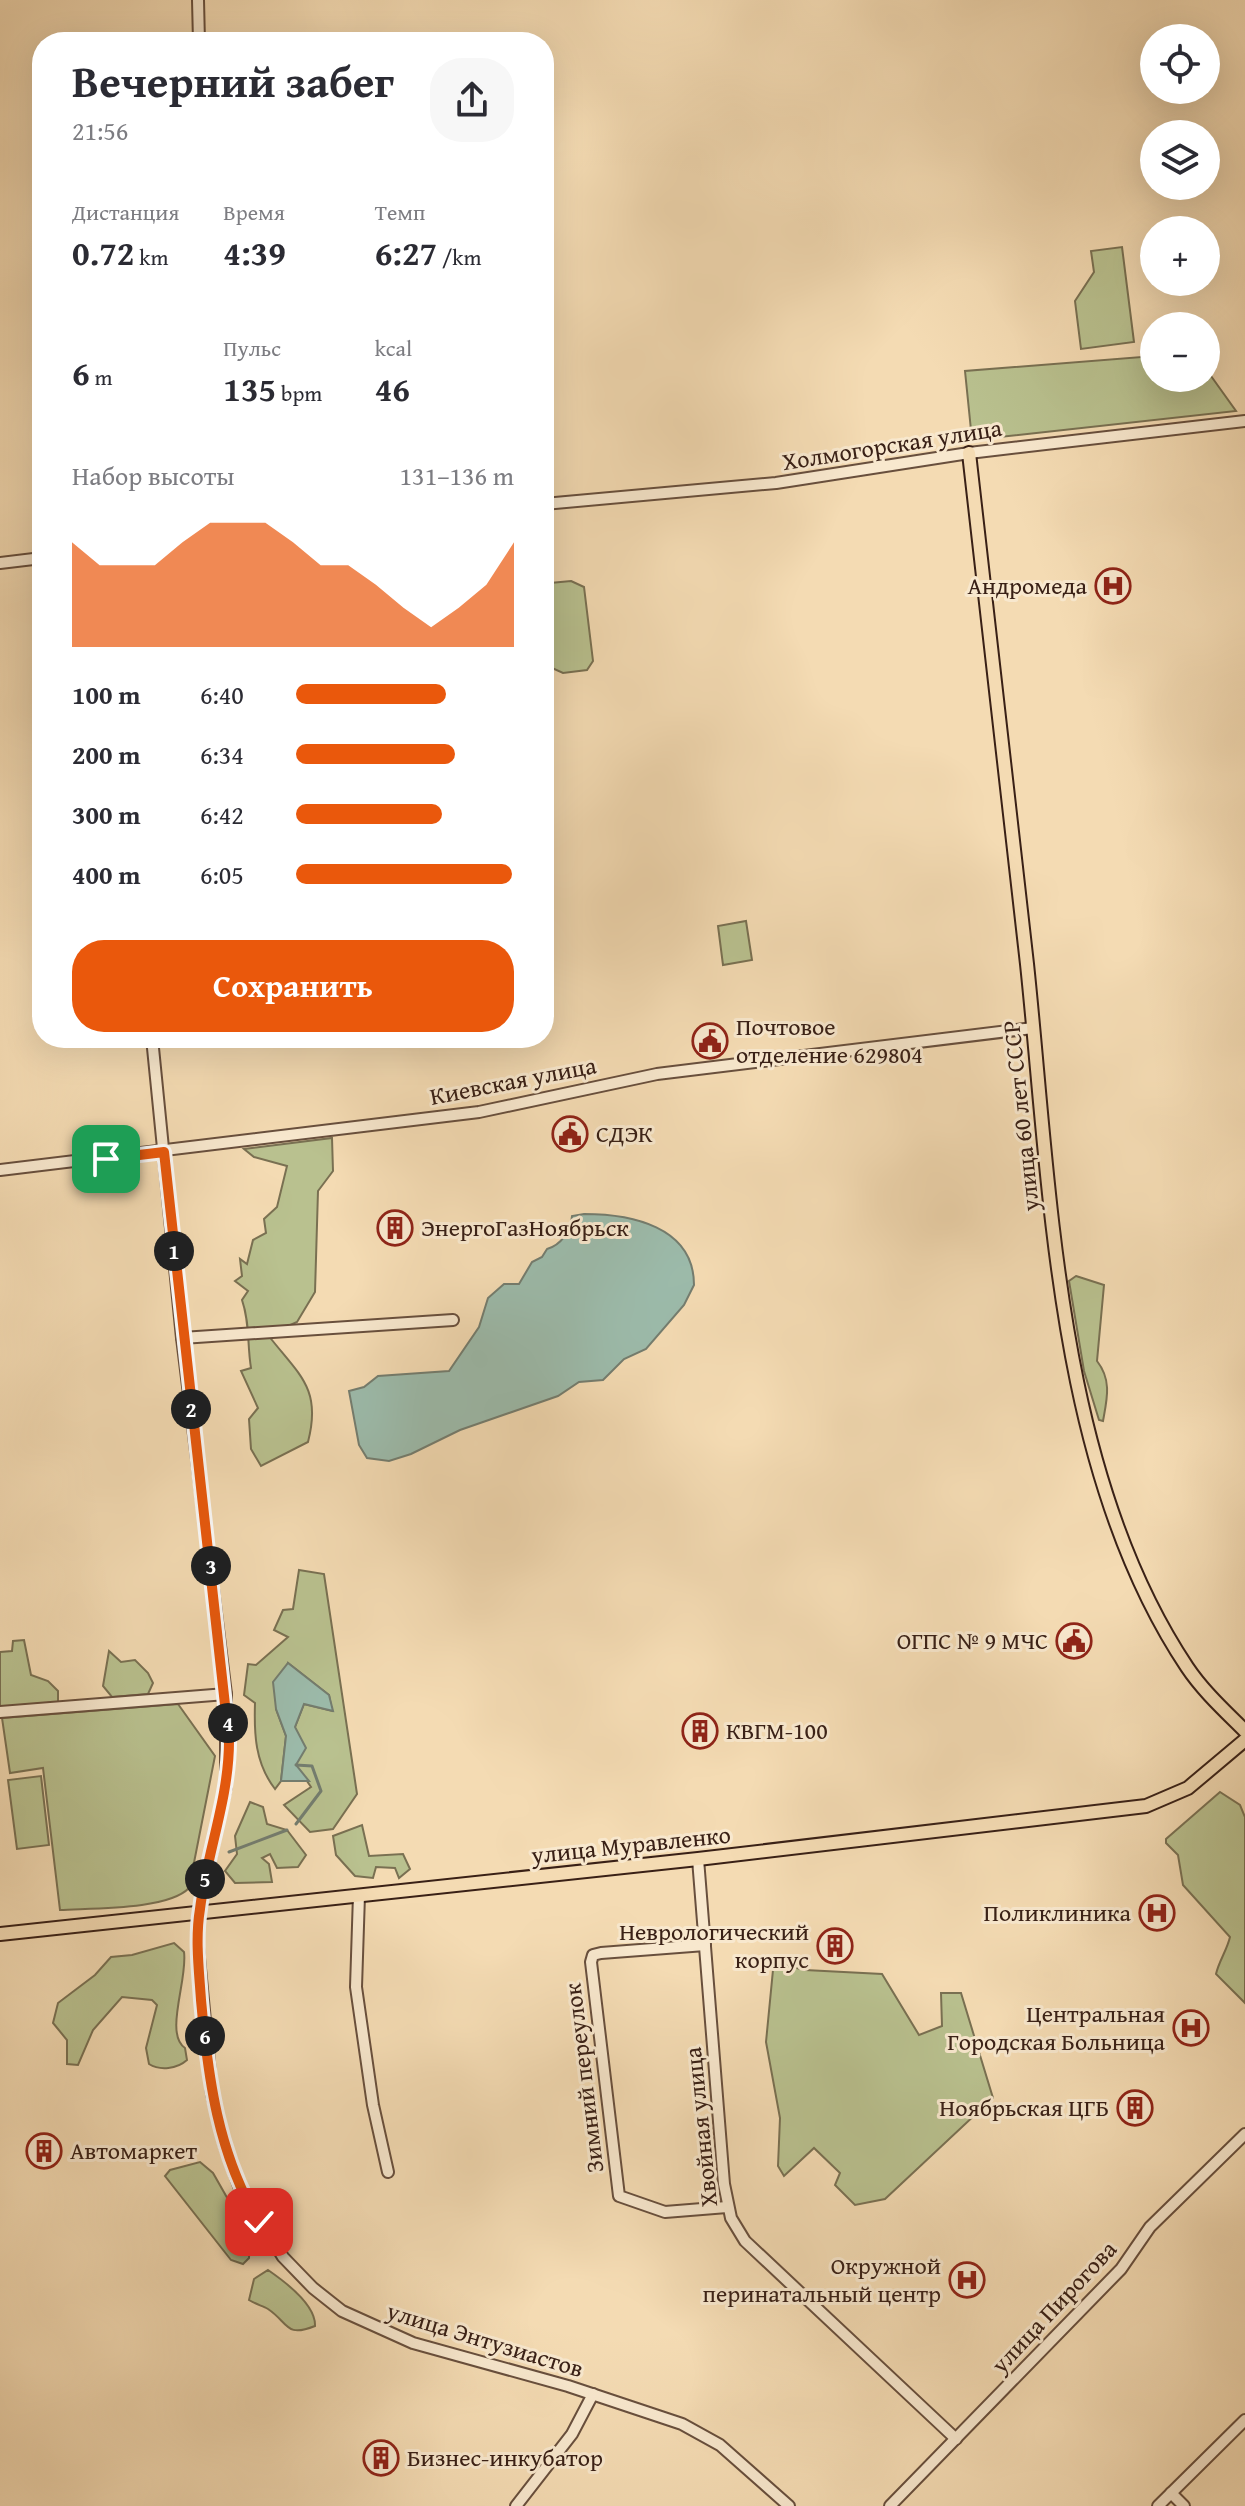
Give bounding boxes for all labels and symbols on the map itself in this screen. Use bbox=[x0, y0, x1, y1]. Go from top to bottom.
street label: Холмогорская улица bbox=[780, 410, 1005, 479]
hospital icon: Андромеда bbox=[1094, 567, 1132, 605]
place label: Андромеда bbox=[967, 568, 1088, 603]
place label: Почтовое отделение 629804 bbox=[736, 1009, 923, 1072]
street label: улица 60 лет СССР bbox=[993, 1019, 1048, 1214]
public building icon: Почтовое отделение 629804 bbox=[691, 1022, 729, 1060]
street label: Киевская улица bbox=[427, 1047, 600, 1114]
public building icon: СДЭК bbox=[551, 1115, 589, 1153]
place label: СДЭК bbox=[596, 1116, 653, 1151]
pin bbox=[72, 1125, 140, 1193]
building icon: ЭнергоГазНоябрьск bbox=[376, 1209, 414, 1247]
place label: ЭнергоГазНоябрьск bbox=[421, 1210, 629, 1245]
pin: 1 bbox=[154, 1231, 194, 1271]
pin: 2 bbox=[171, 1389, 211, 1429]
pin: 3 bbox=[191, 1546, 231, 1586]
public building icon: ОГПС № 9 МЧС bbox=[1055, 1622, 1093, 1660]
place label: ОГПС № 9 МЧС bbox=[897, 1623, 1048, 1658]
pin: 4 bbox=[208, 1703, 248, 1743]
building icon: КВГМ-100 bbox=[681, 1712, 719, 1750]
place label: КВГМ-100 bbox=[726, 1713, 828, 1748]
street label: улица Муравленко bbox=[528, 1817, 732, 1872]
pin: 5 bbox=[185, 1859, 225, 1899]
hospital icon: Поликлиника bbox=[1138, 1894, 1176, 1932]
place label: Поликлиника bbox=[984, 1895, 1132, 1930]
place label: Неврологический корпус bbox=[619, 1914, 809, 1977]
building icon: Неврологический корпус bbox=[816, 1927, 854, 1965]
street label: Зимний переулок bbox=[554, 1981, 613, 2175]
place label: Центральная Городская Больница bbox=[947, 1996, 1166, 2059]
hospital icon: Центральная Городская Больница bbox=[1172, 2009, 1210, 2047]
pin: 6 bbox=[185, 2016, 225, 2056]
street label: Хвойная улица bbox=[675, 2045, 726, 2209]
building icon: Ноябрьская ЦГБ bbox=[1116, 2089, 1154, 2127]
place label: Ноябрьская ЦГБ bbox=[939, 2090, 1109, 2125]
building icon: Автомаркет bbox=[25, 2132, 63, 2170]
place label: Автомаркет bbox=[70, 2133, 197, 2168]
pin bbox=[225, 2188, 293, 2256]
street label: улица Пирогова bbox=[982, 2232, 1125, 2382]
place label: Окружной перинатальный центр bbox=[702, 2248, 941, 2311]
hospital icon: Окружной перинатальный центр bbox=[948, 2261, 986, 2299]
street label: улица Энтузиастов bbox=[382, 2293, 588, 2386]
building icon: Бизнес-инкубатор bbox=[362, 2439, 400, 2477]
place label: Бизнес-инкубатор bbox=[407, 2440, 603, 2475]

